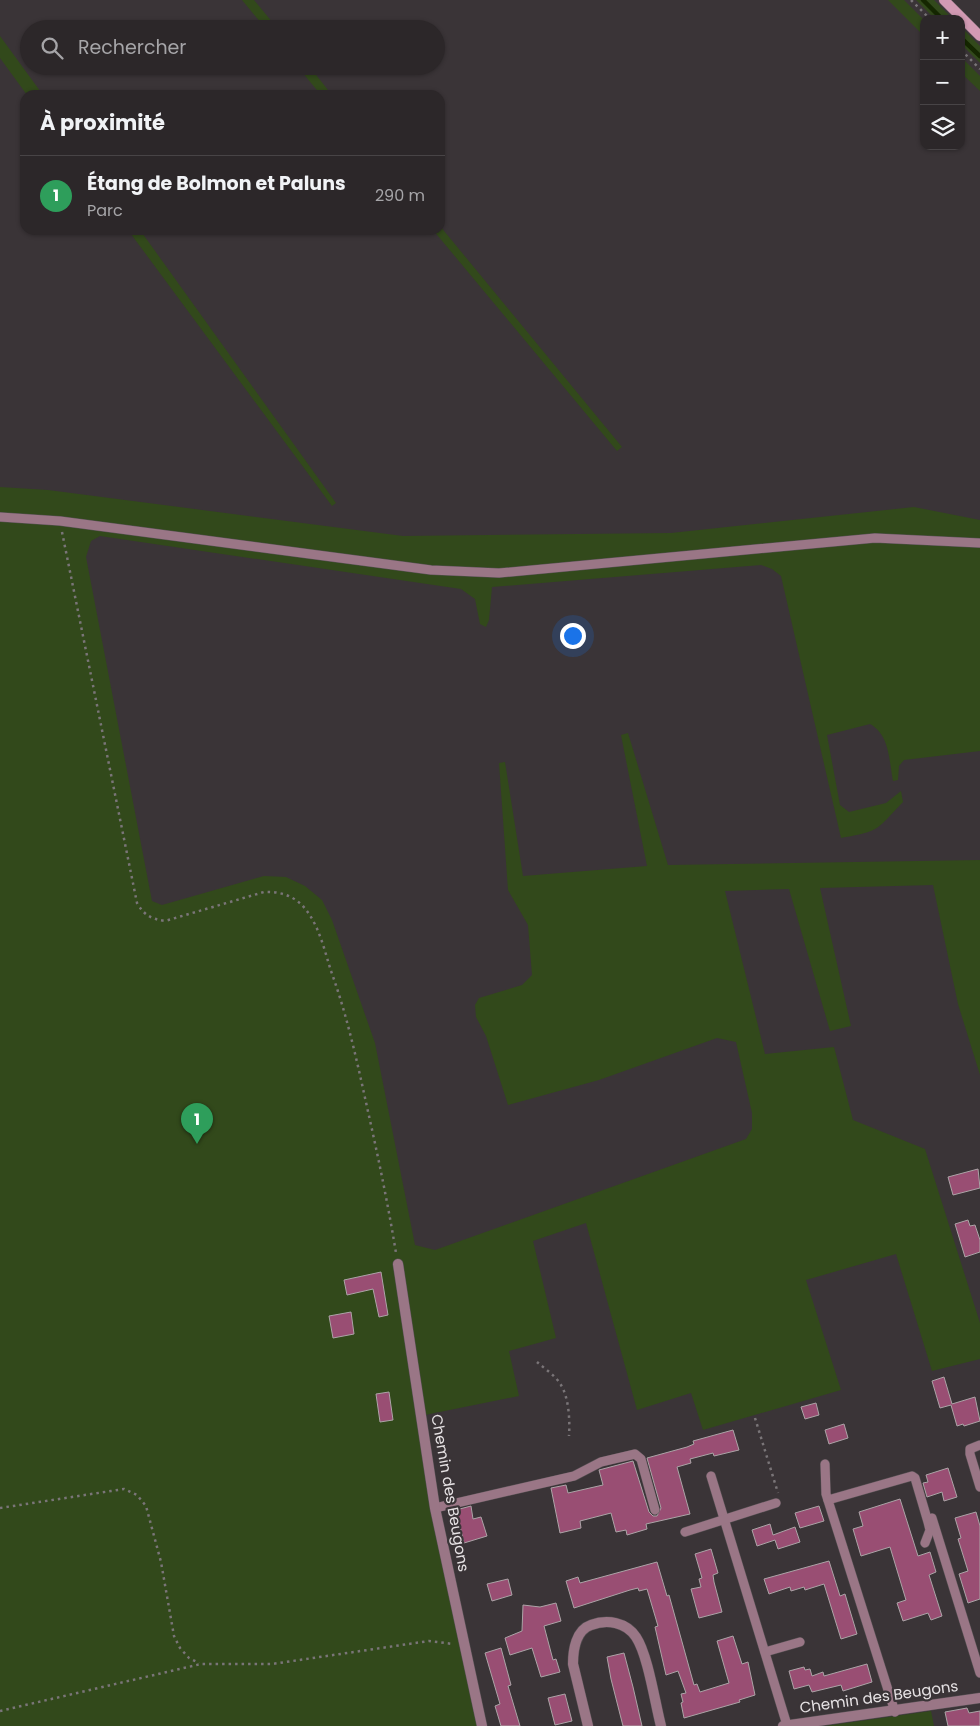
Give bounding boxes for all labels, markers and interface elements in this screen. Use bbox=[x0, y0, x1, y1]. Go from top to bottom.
map controls bbox=[920, 15, 965, 150]
button: + bbox=[920, 15, 965, 60]
search box bbox=[20, 20, 445, 75]
icon: search bbox=[38, 34, 66, 62]
text: Rechercher bbox=[78, 34, 186, 61]
button: − bbox=[920, 60, 965, 105]
button: layers bbox=[920, 105, 965, 150]
text: À proximité bbox=[40, 108, 165, 137]
text: Étang de Bolmon et Paluns bbox=[87, 170, 346, 197]
text: 1 bbox=[53, 184, 59, 207]
text: 290 m bbox=[375, 184, 425, 207]
text: Parc bbox=[87, 199, 123, 222]
your location bbox=[560, 623, 586, 649]
pin: 1 bbox=[181, 1103, 213, 1144]
street label: Chemin des Beugons bbox=[426, 1412, 475, 1574]
street label: Chemin des Beugons bbox=[798, 1675, 960, 1718]

